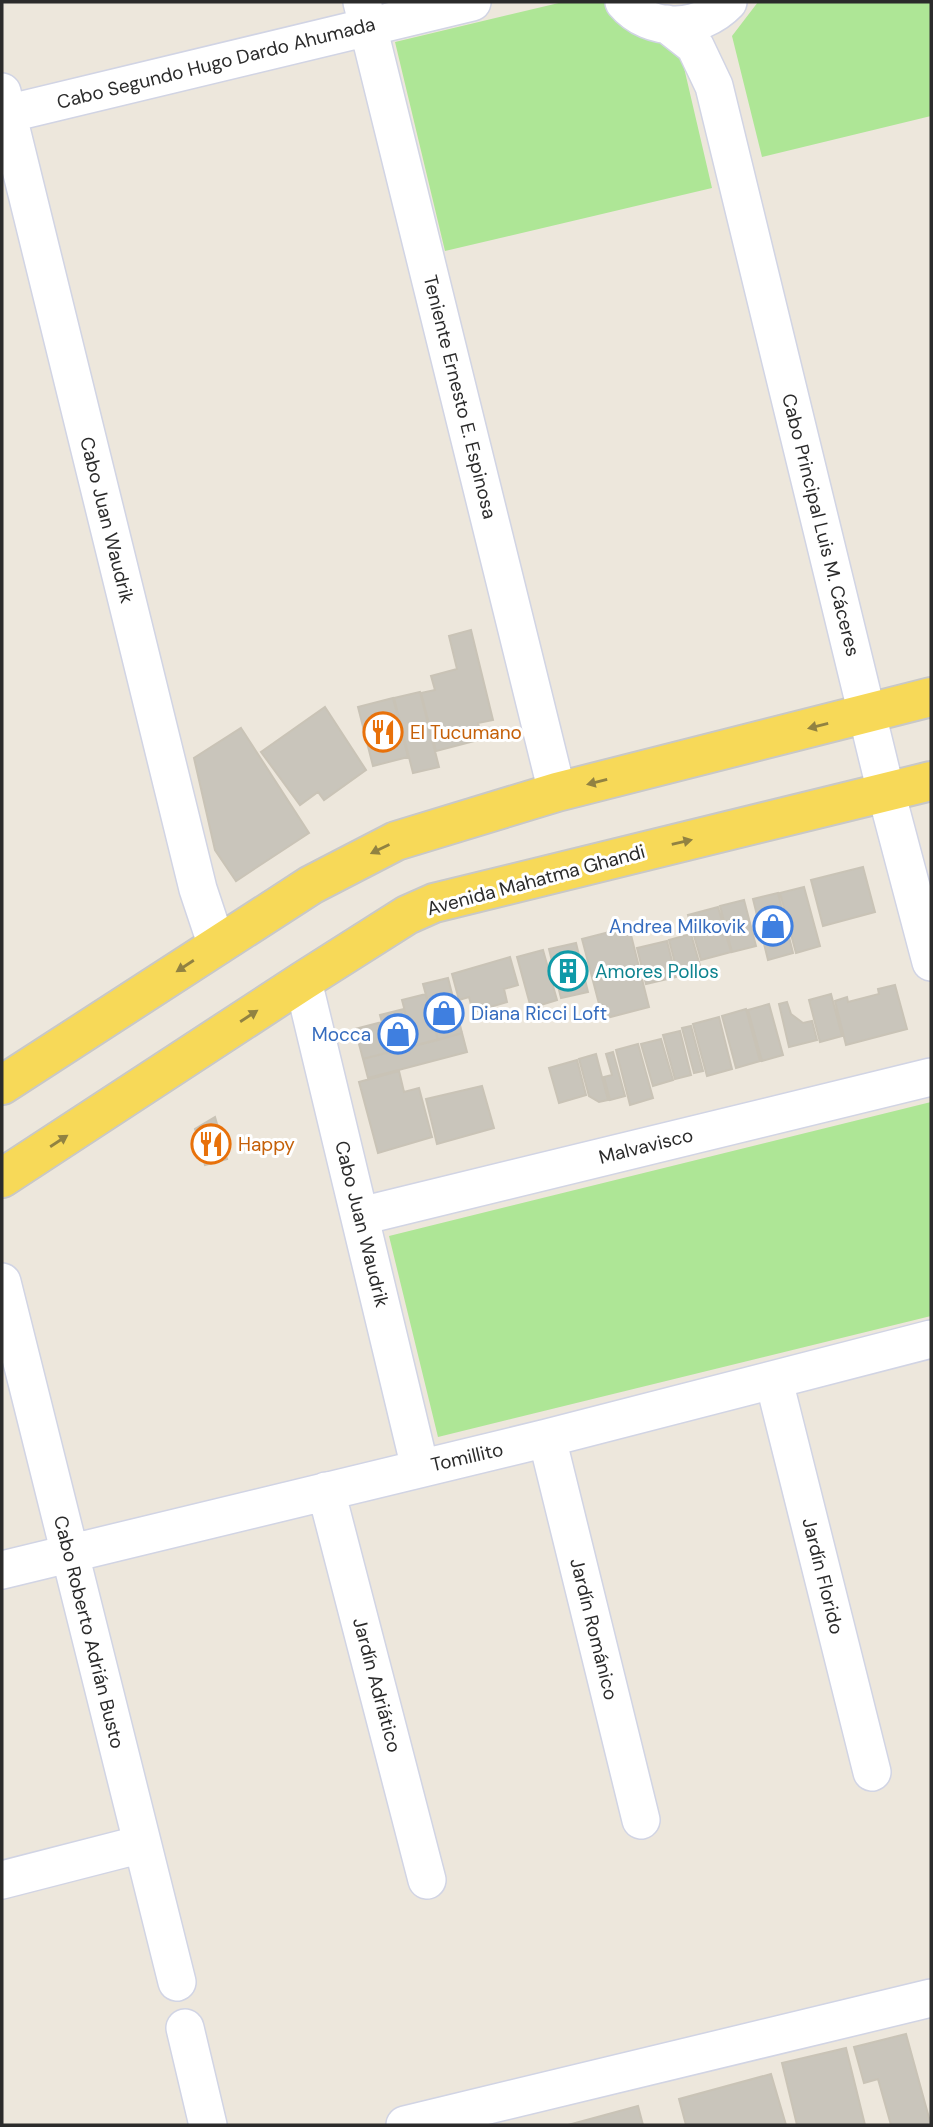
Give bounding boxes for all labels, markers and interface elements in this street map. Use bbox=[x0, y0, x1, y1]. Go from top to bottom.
street label: Cabo Segundo Hugo Dardo Ahumada bbox=[54, 11, 378, 115]
street label: Teniente Ernesto E. Espinosa bbox=[418, 273, 502, 521]
street label: Cabo Principal Luis M. Cáceres bbox=[776, 391, 866, 659]
street label: Cabo Juan Waudrik bbox=[74, 434, 140, 606]
restaurant icon: El Tucumano bbox=[362, 711, 404, 753]
place label: El Tucumano bbox=[410, 720, 522, 745]
one-way arrow bbox=[806, 721, 828, 732]
one-way arrow bbox=[586, 777, 608, 788]
one-way arrow bbox=[671, 836, 693, 847]
street label: Avenida Mahatma Ghandi bbox=[424, 839, 648, 921]
one-way arrow bbox=[370, 843, 390, 854]
shop icon: Andrea Milkovik bbox=[752, 905, 794, 947]
place label: Andrea Milkovik bbox=[609, 914, 746, 939]
building icon: Amores Pollos bbox=[547, 950, 589, 992]
place label: Amores Pollos bbox=[595, 959, 719, 984]
one-way arrow bbox=[176, 960, 195, 973]
shop icon: Diana Ricci Loft bbox=[423, 992, 465, 1034]
place label: Diana Ricci Loft bbox=[471, 1001, 607, 1026]
one-way arrow bbox=[239, 1010, 259, 1023]
shop icon: Mocca bbox=[377, 1013, 419, 1055]
place label: Mocca bbox=[312, 1022, 371, 1047]
street label: Malvavisco bbox=[596, 1122, 696, 1170]
restaurant icon: Happy bbox=[190, 1123, 232, 1165]
place label: Happy bbox=[238, 1132, 295, 1157]
one-way arrow bbox=[50, 1134, 68, 1148]
street label: Cabo Juan Waudrik bbox=[329, 1138, 395, 1310]
street label: Tomillito bbox=[429, 1437, 505, 1477]
street label: Cabo Roberto Adrián Busto bbox=[48, 1513, 130, 1751]
street label: Jardín Florido bbox=[796, 1515, 850, 1637]
street label: Jardín Románico bbox=[564, 1555, 624, 1703]
street label: Jardín Adriático bbox=[347, 1615, 407, 1755]

